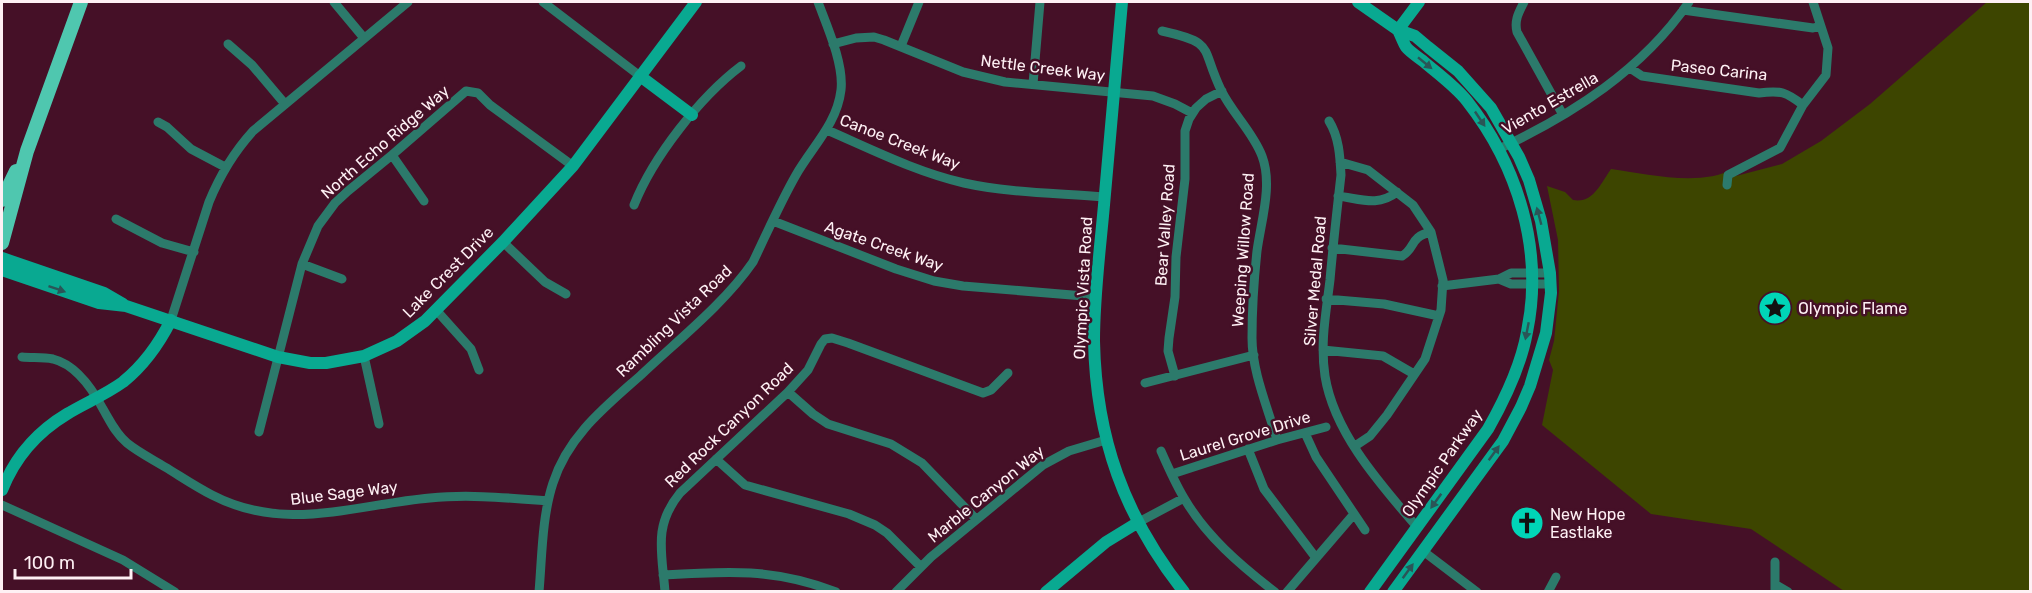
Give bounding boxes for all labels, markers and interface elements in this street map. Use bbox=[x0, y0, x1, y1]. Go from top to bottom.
street label: Nettle Creek Way bbox=[980, 51, 1107, 85]
street label: Paseo Carina bbox=[1670, 55, 1768, 85]
one-way arrow bbox=[1417, 56, 1432, 69]
street label: Viento Estrella bbox=[1499, 68, 1601, 138]
street label: North Echo Ridge Way bbox=[317, 81, 453, 203]
street label: Canoe Creek Way bbox=[837, 110, 963, 174]
one-way arrow bbox=[1474, 111, 1486, 127]
street label: Bear Valley Road bbox=[1151, 163, 1179, 287]
street label: Weeping Willow Road bbox=[1228, 172, 1258, 328]
one-way arrow bbox=[1534, 207, 1543, 225]
street label: Silver Medal Road bbox=[1300, 215, 1330, 347]
street label: Olympic Vista Road bbox=[1070, 216, 1096, 360]
street label: Agate Creek Way bbox=[822, 217, 946, 275]
street label: Lake Crest Drive bbox=[399, 222, 498, 321]
street label: Rambling Vista Road bbox=[612, 261, 736, 381]
one-way arrow bbox=[48, 284, 66, 294]
place icon: Olympic Flame bbox=[1757, 290, 1793, 326]
place label: Olympic Flame bbox=[1798, 299, 1907, 318]
one-way arrow bbox=[1522, 322, 1531, 341]
street label: Red Rock Canyon Road bbox=[661, 359, 797, 491]
street label: Olympic Parkway bbox=[1398, 405, 1486, 521]
street label: Laurel Grove Drive bbox=[1177, 407, 1313, 465]
street label: Marble Canyon Way bbox=[924, 441, 1048, 547]
one-way arrow bbox=[1488, 446, 1500, 462]
street label: Blue Sage Way bbox=[289, 477, 399, 509]
one-way arrow bbox=[1430, 493, 1442, 509]
church icon: New Hope Eastlake bbox=[1509, 505, 1545, 541]
place label: New Hope Eastlake bbox=[1550, 505, 1625, 542]
scale bar bbox=[15, 542, 130, 580]
text: 100 m bbox=[24, 552, 75, 574]
one-way arrow bbox=[1401, 564, 1413, 579]

